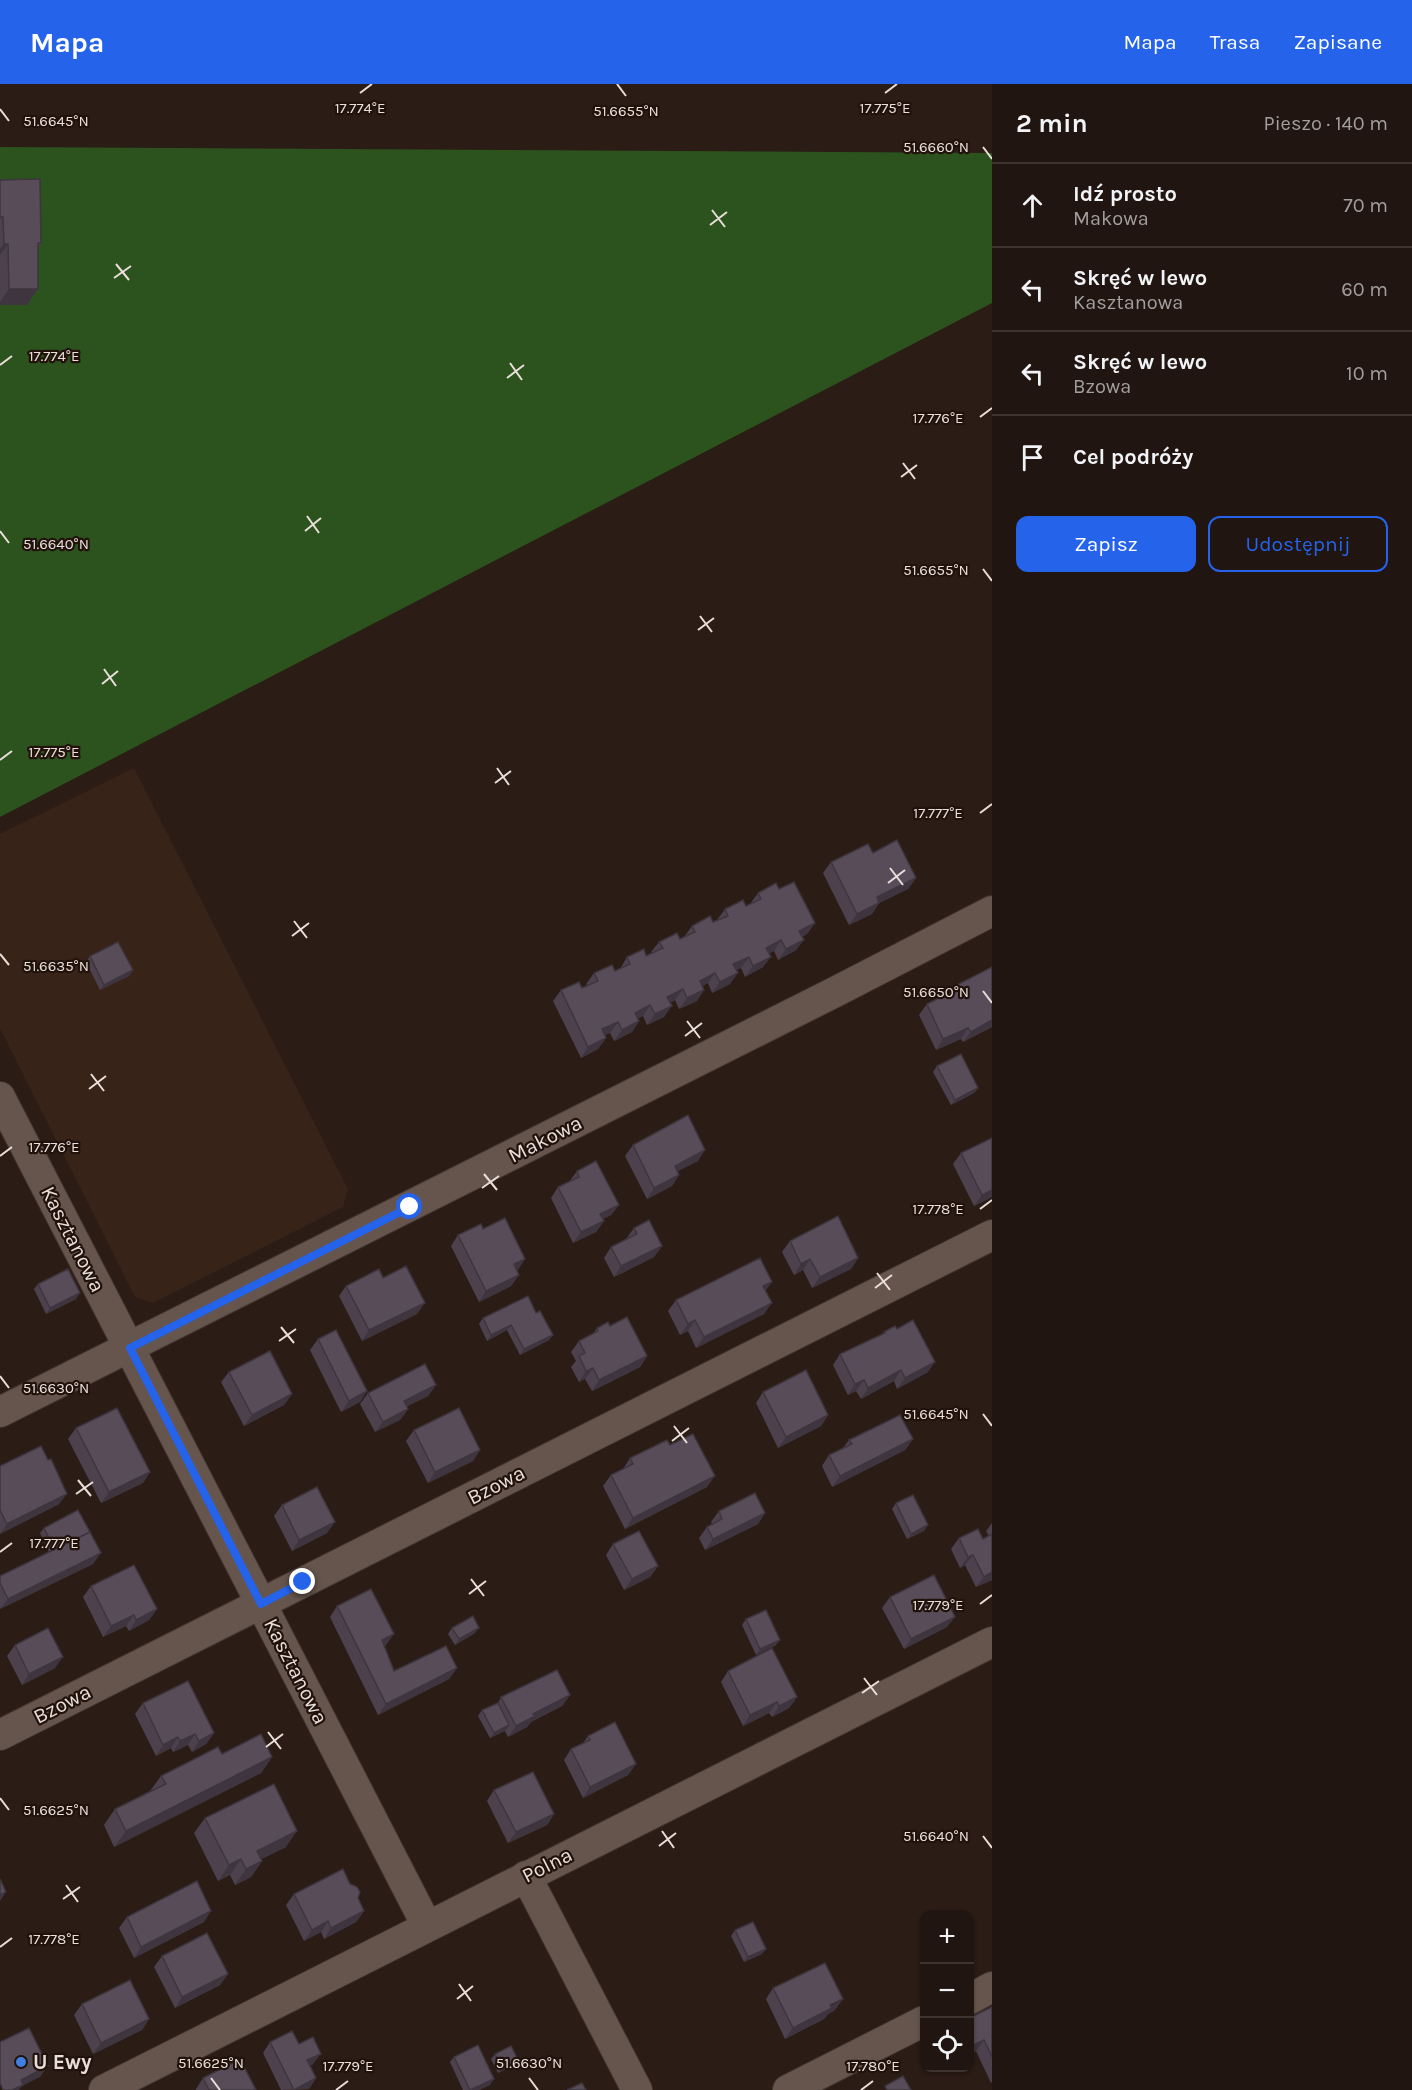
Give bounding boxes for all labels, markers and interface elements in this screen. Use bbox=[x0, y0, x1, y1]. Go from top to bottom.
text: Mapa bbox=[30, 26, 104, 59]
text: Mapa bbox=[1124, 30, 1177, 54]
text: Trasa bbox=[1210, 30, 1260, 54]
text: Zapisane bbox=[1293, 30, 1382, 54]
text: 17.774°E bbox=[335, 99, 385, 117]
text: 17.775°E bbox=[860, 99, 910, 117]
text: 51.6655°N bbox=[593, 102, 659, 120]
text: 2 min bbox=[1016, 108, 1088, 139]
text: 51.6645°N bbox=[23, 112, 89, 130]
text: Pieszo · 140 m bbox=[1264, 112, 1388, 135]
text: 51.6660°N bbox=[903, 138, 969, 156]
text: Idź prosto bbox=[1073, 181, 1177, 207]
icon: ahead bbox=[1016, 189, 1049, 222]
text: 70 m bbox=[1343, 194, 1388, 217]
text: Makowa bbox=[1073, 207, 1149, 230]
text: Skręć w lewo bbox=[1073, 265, 1207, 291]
icon: left bbox=[1016, 273, 1049, 306]
text: 60 m bbox=[1341, 278, 1388, 301]
text: Kasztanowa bbox=[1073, 291, 1183, 314]
text: 17.774°E bbox=[29, 347, 79, 365]
text: Skręć w lewo bbox=[1073, 349, 1207, 375]
icon: left bbox=[1016, 357, 1049, 390]
text: 10 m bbox=[1346, 362, 1388, 385]
text: Bzowa bbox=[1073, 375, 1131, 398]
text: 17.776°E bbox=[913, 409, 963, 427]
icon: arrive bbox=[1016, 441, 1049, 474]
text: Cel podróży bbox=[1073, 444, 1193, 470]
button: Zapisz bbox=[1016, 516, 1196, 572]
button: Udostępnij bbox=[1208, 516, 1388, 572]
text: 51.6640°N bbox=[23, 535, 89, 553]
text: 51.6655°N bbox=[903, 561, 969, 579]
text: 17.775°E bbox=[29, 743, 79, 761]
text: 17.777°E bbox=[913, 804, 963, 822]
text: 51.6635°N bbox=[23, 957, 89, 975]
text: 51.6650°N bbox=[903, 983, 969, 1001]
street label: Makowa bbox=[504, 1110, 586, 1168]
text: 17.776°E bbox=[29, 1138, 79, 1156]
street label: Kasztanowa bbox=[36, 1182, 110, 1296]
route start bbox=[396, 1193, 422, 1219]
text: 17.778°E bbox=[912, 1200, 964, 1218]
text: 51.6630°N bbox=[23, 1379, 89, 1397]
text: 51.6645°N bbox=[903, 1405, 969, 1423]
street label: Bzowa bbox=[463, 1460, 529, 1510]
text: 17.777°E bbox=[29, 1534, 79, 1552]
route end bbox=[289, 1568, 315, 1594]
text: 17.779°E bbox=[913, 1596, 964, 1614]
street label: Kasztanowa bbox=[259, 1614, 333, 1728]
street label: Bzowa bbox=[29, 1679, 95, 1729]
text: 51.6625°N bbox=[23, 1801, 89, 1819]
text: 51.6640°N bbox=[903, 1827, 969, 1845]
street label: Polna bbox=[518, 1842, 576, 1888]
map controls bbox=[920, 1910, 974, 2072]
button: + bbox=[920, 1910, 974, 1964]
text: 17.778°E bbox=[28, 1930, 80, 1948]
button: − bbox=[920, 1964, 974, 2018]
button: locate bbox=[920, 2018, 974, 2072]
place label: U Ewy bbox=[33, 2050, 92, 2074]
text: 51.6625°N bbox=[178, 2054, 244, 2072]
text: 51.6630°N bbox=[496, 2054, 562, 2072]
marker: U Ewy bbox=[14, 2055, 28, 2069]
text: 17.779°E bbox=[323, 2057, 374, 2075]
text: 17.780°E bbox=[846, 2057, 900, 2075]

